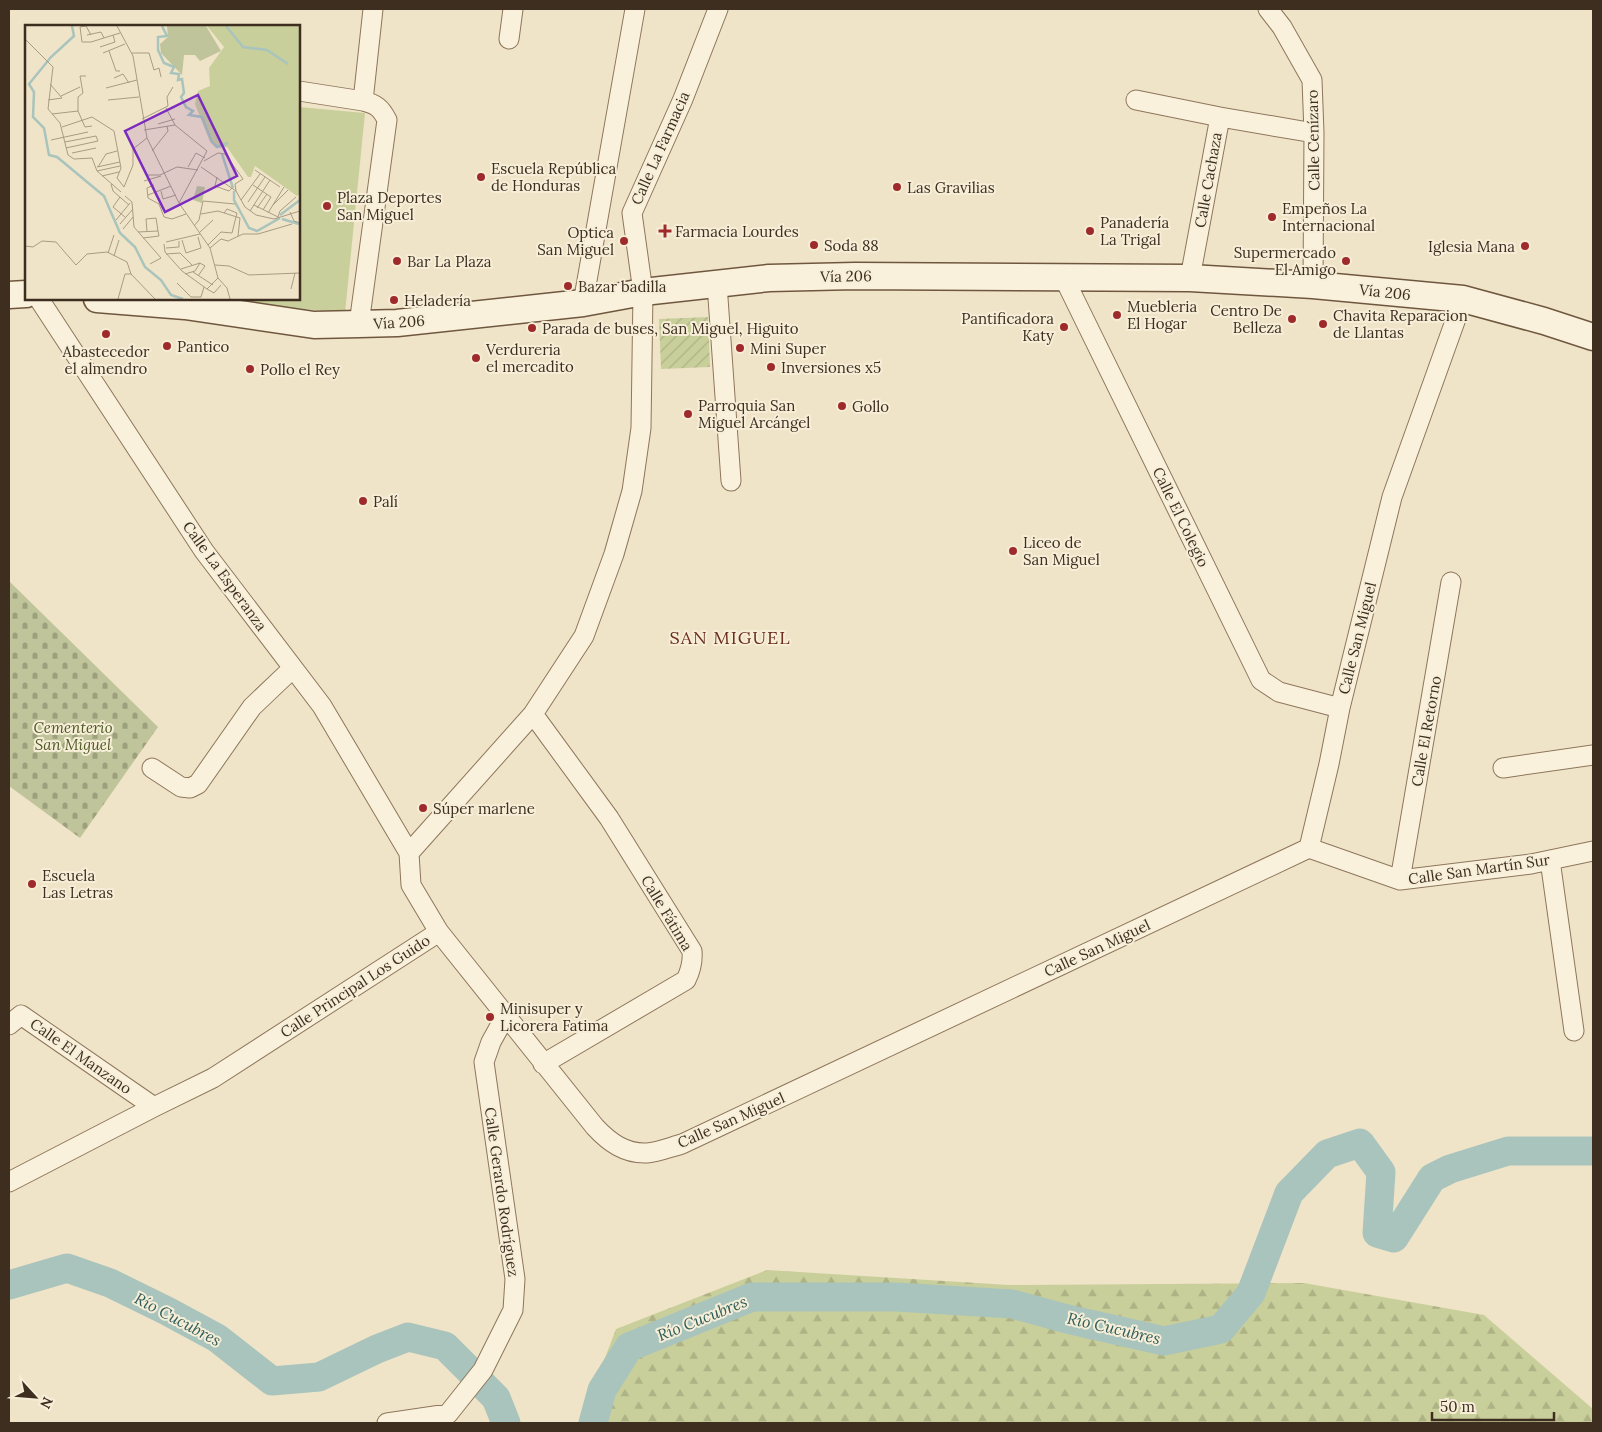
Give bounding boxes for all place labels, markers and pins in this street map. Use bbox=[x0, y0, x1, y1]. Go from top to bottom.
place label: Escuela República de Honduras bbox=[491, 159, 616, 195]
marker: Escuela República de Honduras bbox=[475, 171, 487, 183]
place label: Las Gravilias bbox=[907, 178, 995, 197]
marker: Las Gravilias bbox=[891, 181, 903, 193]
place label: Plaza Deportes San Miguel bbox=[337, 188, 442, 224]
place label: Empeños La Internacional bbox=[1282, 199, 1375, 235]
marker: Plaza Deportes San Miguel bbox=[321, 200, 333, 212]
marker: Empeños La Internacional bbox=[1266, 211, 1278, 223]
place label: Panadería La Trigal bbox=[1100, 213, 1169, 249]
place label: Farmacia Lourdes bbox=[675, 222, 799, 241]
place label: Optica San Miguel bbox=[537, 223, 614, 259]
marker: Farmacia Lourdes bbox=[659, 225, 671, 237]
marker: Panadería La Trigal bbox=[1084, 225, 1096, 237]
marker: Optica San Miguel bbox=[618, 235, 630, 247]
place label: Soda 88 bbox=[824, 236, 879, 255]
place label: Iglesia Mana bbox=[1428, 237, 1515, 256]
marker: Soda 88 bbox=[808, 239, 820, 251]
marker: Iglesia Mana bbox=[1519, 240, 1531, 252]
place label: Supermercado El Amigo bbox=[1234, 243, 1336, 279]
place label: Bar La Plaza bbox=[407, 252, 492, 271]
marker: Bar La Plaza bbox=[391, 255, 403, 267]
marker: Supermercado El Amigo bbox=[1340, 255, 1352, 267]
place label: Bazar badilla bbox=[578, 277, 667, 296]
marker: Bazar badilla bbox=[562, 280, 574, 292]
place label: Heladería bbox=[404, 291, 471, 310]
marker: Heladería bbox=[388, 294, 400, 306]
place label: Muebleria El Hogar bbox=[1127, 297, 1198, 333]
place label: Centro De Belleza bbox=[1210, 301, 1282, 337]
place label: Chavita Reparacion de Llantas bbox=[1333, 306, 1468, 342]
place label: Pantificadora Katy bbox=[961, 309, 1054, 345]
marker: Muebleria El Hogar bbox=[1111, 309, 1123, 321]
marker: Centro De Belleza bbox=[1286, 313, 1298, 325]
marker: Chavita Reparacion de Llantas bbox=[1317, 318, 1329, 330]
place label: Parada de buses, San Miguel, Higuito bbox=[542, 319, 799, 338]
marker: Pantificadora Katy bbox=[1058, 321, 1070, 333]
marker: Parada de buses, San Miguel, Higuito bbox=[526, 322, 538, 334]
marker: Abastecedor el almendro bbox=[100, 328, 112, 340]
place label: Pantico bbox=[177, 337, 230, 356]
place label: Mini Super bbox=[750, 339, 827, 358]
marker: Pantico bbox=[161, 340, 173, 352]
place label: Verdureria el mercadito bbox=[485, 340, 574, 376]
place label: Abastecedor el almendro bbox=[62, 342, 150, 378]
marker: Mini Super bbox=[734, 342, 746, 354]
marker: Verdureria el mercadito bbox=[470, 352, 482, 364]
place label: Inversiones x5 bbox=[781, 358, 881, 377]
place label: Pollo el Rey bbox=[260, 360, 340, 379]
marker: Inversiones x5 bbox=[765, 361, 777, 373]
marker: Pollo el Rey bbox=[244, 363, 256, 375]
place label: Parroquia San Miguel Arcángel bbox=[698, 396, 810, 432]
place label: Gollo bbox=[852, 397, 889, 416]
marker: Gollo bbox=[836, 400, 848, 412]
marker: Parroquia San Miguel Arcángel bbox=[682, 408, 694, 420]
place label: Palí bbox=[373, 492, 398, 511]
marker: Palí bbox=[357, 495, 369, 507]
place label: Liceo de San Miguel bbox=[1023, 533, 1100, 569]
marker: Liceo de San Miguel bbox=[1007, 545, 1019, 557]
place label: Súper marlene bbox=[433, 799, 535, 818]
marker: Súper marlene bbox=[417, 802, 429, 814]
place label: Escuela Las Letras bbox=[42, 866, 113, 902]
marker: Escuela Las Letras bbox=[26, 878, 38, 890]
place label: Minisuper y Licorera Fatima bbox=[500, 999, 609, 1035]
marker: Minisuper y Licorera Fatima bbox=[484, 1011, 496, 1023]

